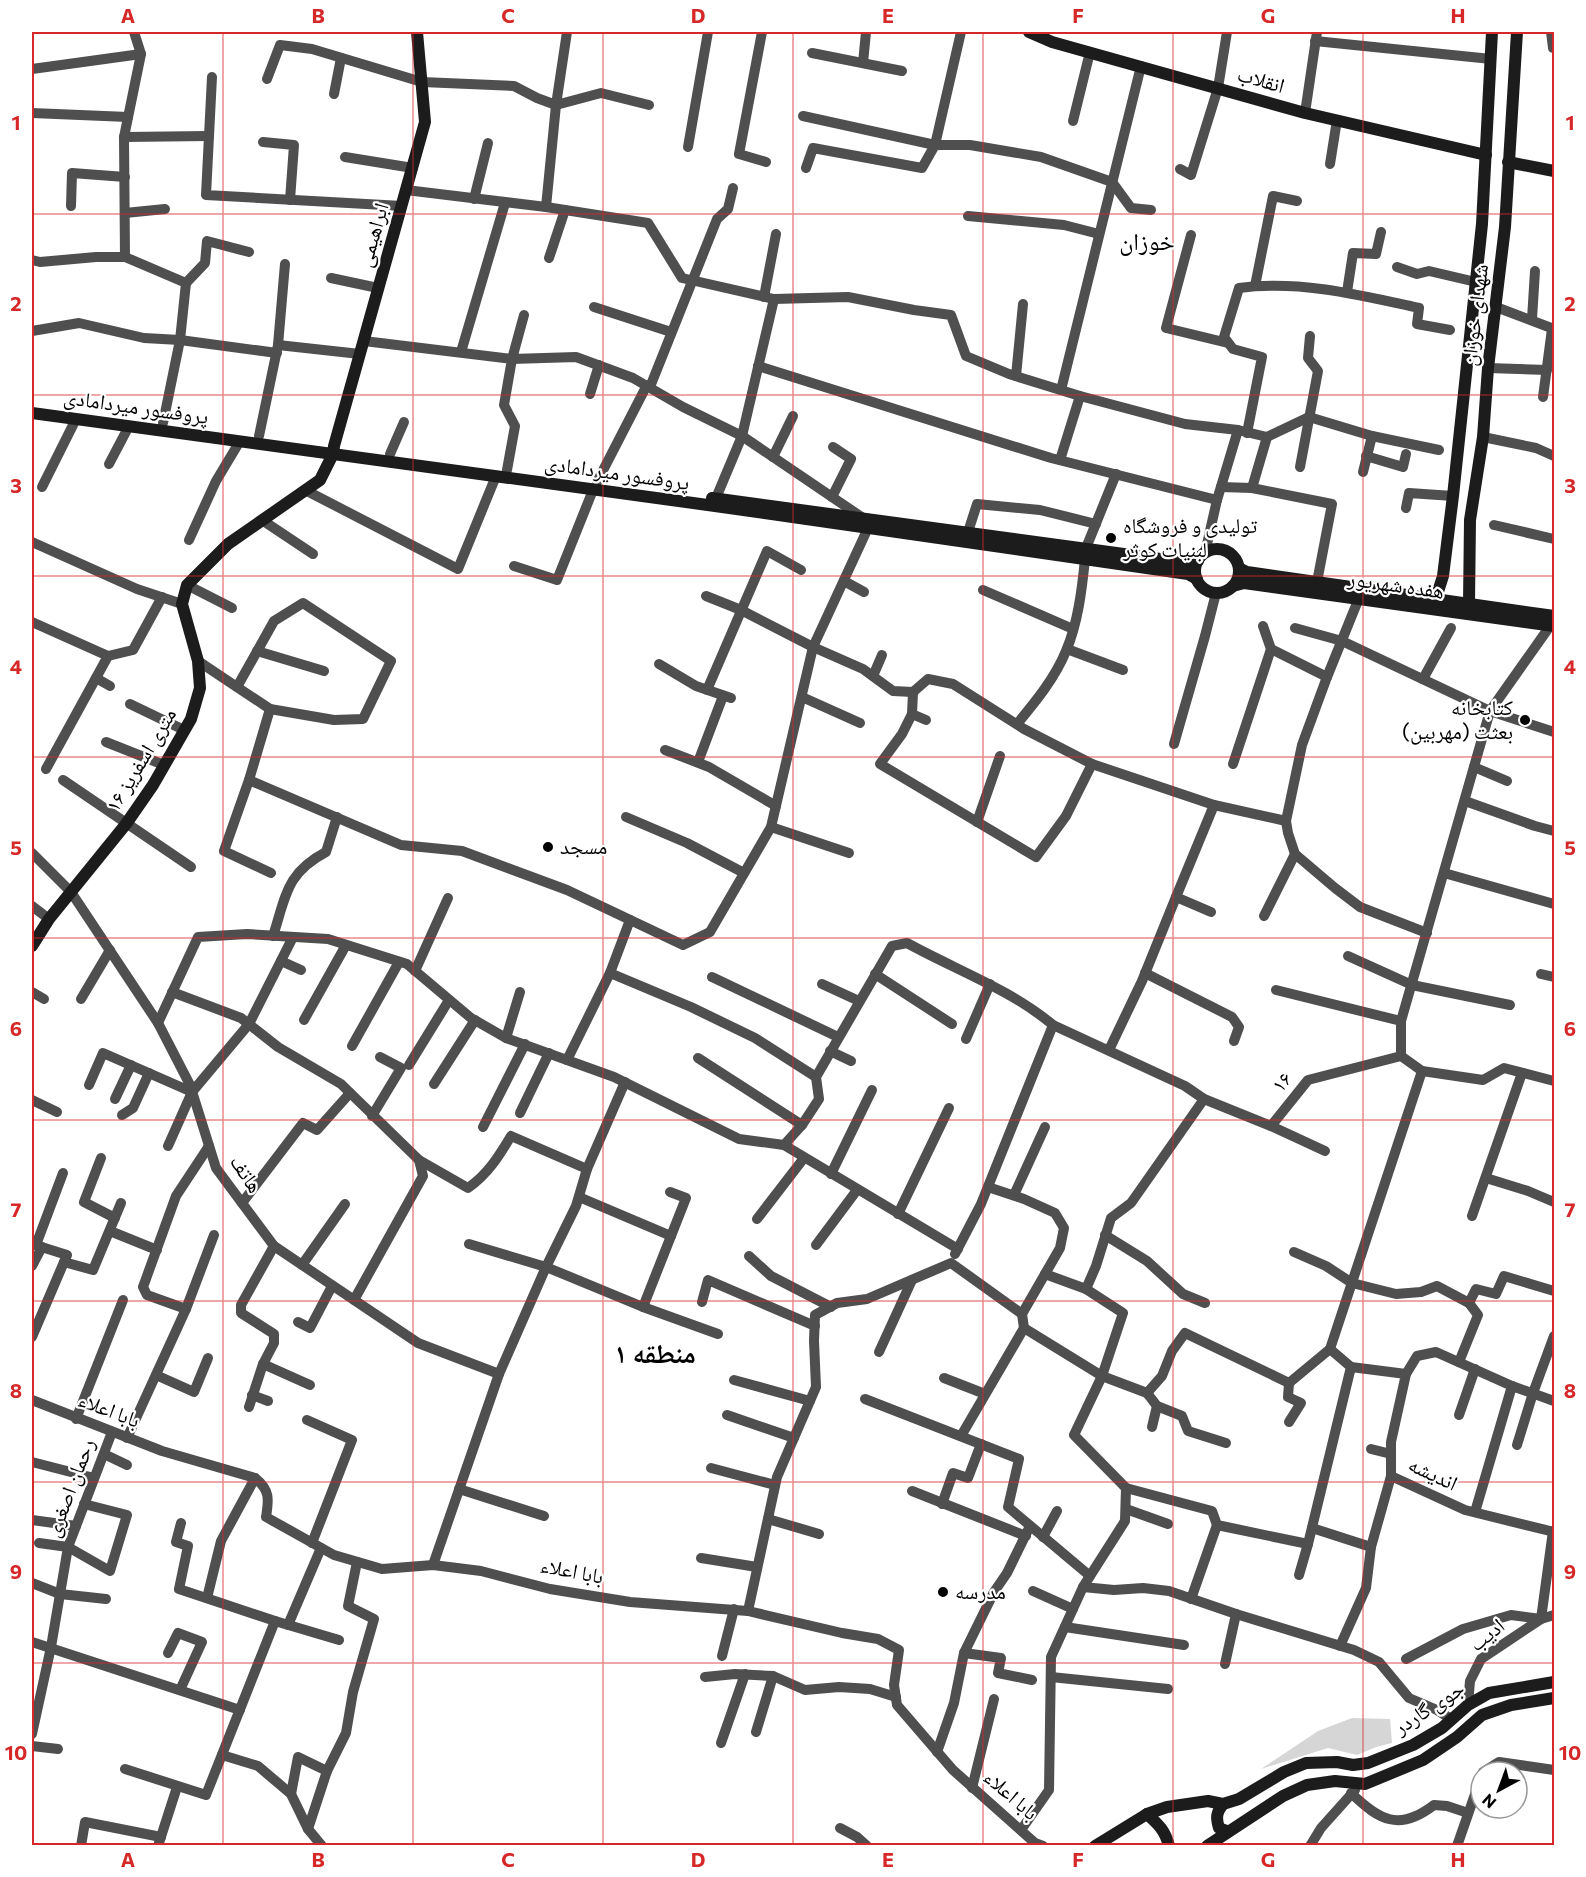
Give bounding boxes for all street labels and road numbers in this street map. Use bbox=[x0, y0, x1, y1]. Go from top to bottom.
street label: انقلاب bbox=[1235, 60, 1288, 98]
street label: ابراهیمی bbox=[351, 200, 395, 270]
street label: شهدای خوزان bbox=[1455, 262, 1493, 367]
street label: پروفسور میردامادی bbox=[62, 383, 210, 429]
street label: پروفسور میردامادی bbox=[543, 449, 691, 495]
street label: هفده شهریور bbox=[1345, 564, 1446, 604]
street label: ۱۶ متری اسفریز bbox=[99, 703, 181, 816]
street label: ۱۶ bbox=[1265, 1066, 1296, 1096]
street label: هاتف bbox=[226, 1149, 269, 1197]
street label: بابا اعلاء bbox=[75, 1385, 144, 1432]
street label: رحمان اصغری bbox=[38, 1435, 100, 1541]
street label: اندیشه bbox=[1405, 1450, 1462, 1495]
street label: بابا اعلاء bbox=[538, 1551, 606, 1589]
street label: ادیب bbox=[1463, 1612, 1509, 1656]
street label: جوی گاردر bbox=[1387, 1675, 1469, 1740]
street label: بابا اعلاء bbox=[979, 1764, 1044, 1825]

